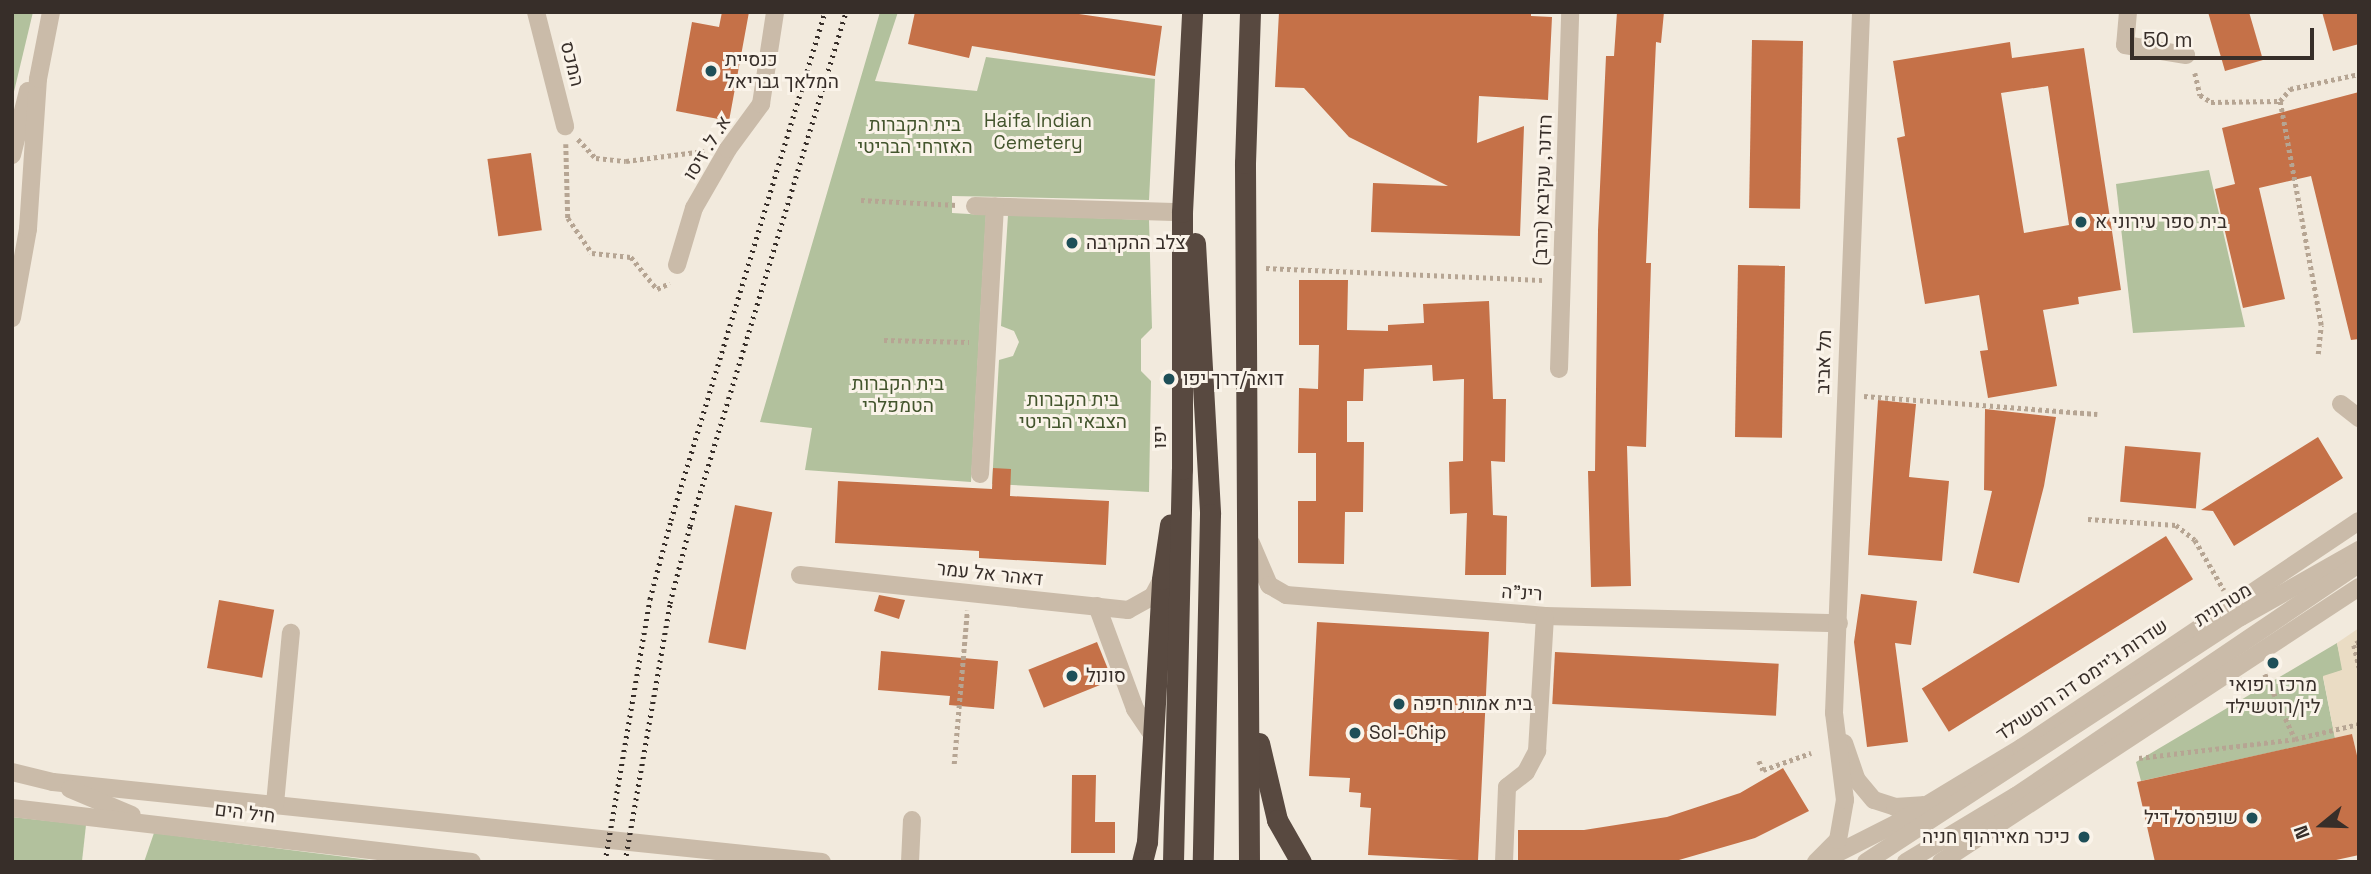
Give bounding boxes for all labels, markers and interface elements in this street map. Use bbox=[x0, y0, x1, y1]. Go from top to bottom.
scale bar bbox=[2133, 14, 2317, 58]
text: 50 m bbox=[2143, 26, 2193, 53]
street label: המכס bbox=[555, 39, 589, 89]
place label: כנסיית המלאך גבריאל bbox=[725, 49, 839, 93]
marker: כנסיית המלאך גבריאל bbox=[703, 63, 719, 79]
park label: Haifa Indian Cemetery bbox=[984, 110, 1092, 154]
street label: א. ל. זיסו bbox=[678, 112, 736, 184]
park label: בית הקברות האזרחי הבריטי bbox=[857, 114, 973, 158]
street label: רודנר, עקיבא (הרב) bbox=[1529, 114, 1557, 266]
place label: בית ספר עירוני א bbox=[2095, 211, 2227, 233]
marker: בית ספר עירוני א bbox=[2073, 214, 2089, 230]
place label: צלב ההקרבה bbox=[1086, 232, 1186, 254]
marker: צלב ההקרבה bbox=[1064, 235, 1080, 251]
street label: תל אביב bbox=[1811, 329, 1837, 395]
place label: דואר/דרך יפו bbox=[1183, 368, 1284, 390]
marker: דואר/דרך יפו bbox=[1161, 371, 1177, 387]
park label: בית הקברות הטמפלרי bbox=[852, 373, 944, 417]
park label: בית הקברות הצבאי הבריטי bbox=[1019, 389, 1127, 433]
street label: יפו bbox=[1149, 425, 1171, 449]
street label: דאהר אל עמר bbox=[936, 557, 1044, 591]
street label: מטרונית bbox=[2190, 579, 2256, 631]
street label: רינ"ה bbox=[1501, 580, 1543, 606]
street label: שדרות ג'יימס דה רוטשילד bbox=[1992, 614, 2172, 746]
marker: מרכז רפואי לין/רוטשילד bbox=[2265, 655, 2281, 671]
place label: סונול bbox=[1086, 665, 1126, 687]
marker: סונול bbox=[1064, 668, 1080, 684]
place label: מרכז רפואי לין/רוטשילד bbox=[2225, 674, 2321, 718]
place label: בית אמות חיפה bbox=[1413, 693, 1532, 715]
marker: בית אמות חיפה bbox=[1391, 696, 1407, 712]
place label: Sol-Chip bbox=[1369, 722, 1446, 744]
marker: Sol-Chip bbox=[1347, 725, 1363, 741]
north arrow bbox=[2287, 790, 2357, 860]
street label: חיל הים bbox=[213, 798, 277, 828]
place label: שופרסל דיל bbox=[2144, 807, 2238, 829]
marker: שופרסל דיל bbox=[2244, 810, 2260, 826]
text: N bbox=[2288, 822, 2316, 842]
place label: כיכר מאירהוף חניה bbox=[1922, 826, 2070, 848]
marker: כיכר מאירהוף חניה bbox=[2076, 829, 2092, 845]

